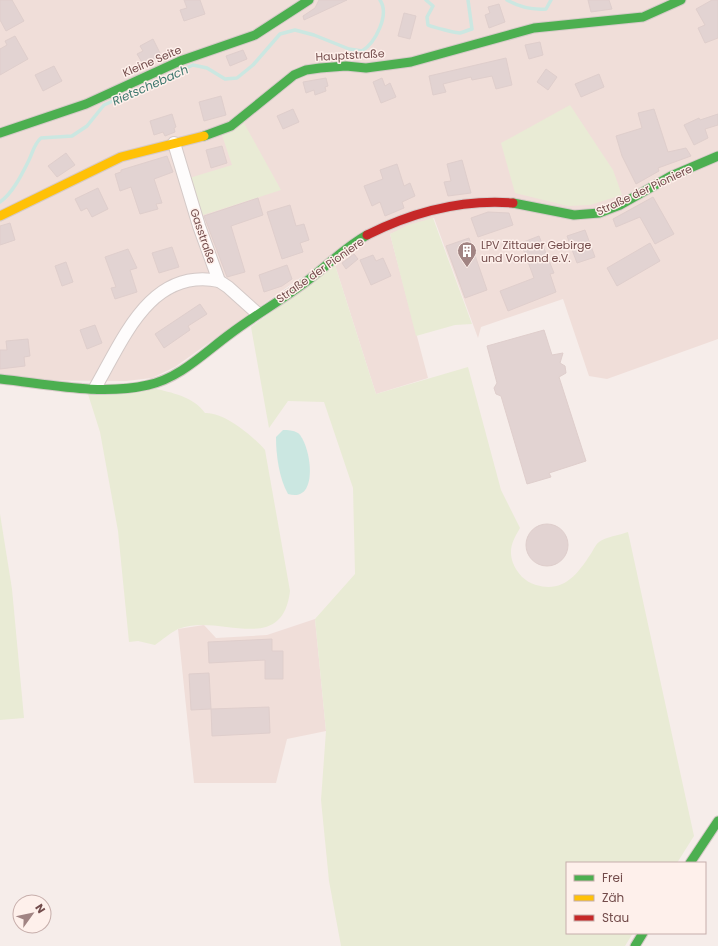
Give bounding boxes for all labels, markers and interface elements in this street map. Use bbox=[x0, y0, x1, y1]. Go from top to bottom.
street label: Kleine Seite bbox=[120, 41, 184, 81]
street label: Hauptstraße bbox=[315, 45, 385, 65]
water label: Rietschebach bbox=[109, 61, 191, 109]
street label: Straße der Pioniere bbox=[593, 161, 695, 219]
street label: Gasstraße bbox=[186, 206, 220, 266]
street label: Straße der Pioniere bbox=[273, 233, 367, 306]
place label: LPV Zittauer Gebirge und Vorland e.V. bbox=[481, 237, 592, 266]
building icon: LPV Zittauer Gebirge und Vorland e.V. bbox=[456, 240, 478, 268]
legend bbox=[566, 862, 706, 934]
text: Frei bbox=[602, 869, 623, 886]
text: Zäh bbox=[602, 889, 624, 906]
north arrow bbox=[12, 894, 52, 934]
text: N bbox=[31, 901, 49, 916]
text: Stau bbox=[602, 909, 629, 926]

